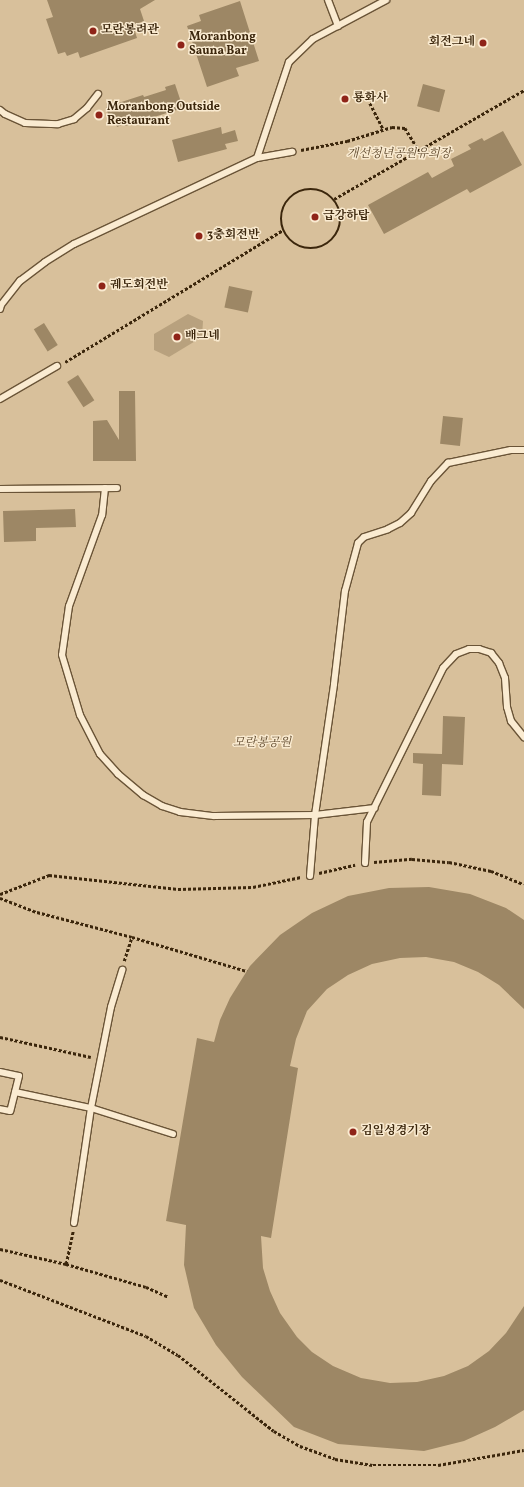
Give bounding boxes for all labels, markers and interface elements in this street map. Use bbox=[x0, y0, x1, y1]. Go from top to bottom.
place label: 모란봉려관 bbox=[101, 24, 159, 38]
marker: 모란봉려관 bbox=[88, 26, 98, 36]
place label: Moranbong Sauna Bar bbox=[189, 31, 256, 59]
place label: 회전그네 bbox=[429, 36, 475, 50]
marker: 회전그네 bbox=[478, 38, 488, 48]
marker: Moranbong Sauna Bar bbox=[176, 40, 186, 50]
place label: 룡화사 bbox=[353, 92, 388, 106]
marker: 룡화사 bbox=[340, 94, 350, 104]
place label: Moranbong Outside Restaurant bbox=[107, 101, 220, 129]
marker: Moranbong Outside Restaurant bbox=[94, 110, 104, 120]
park label: 개선청년공원유희장 bbox=[347, 148, 451, 162]
place label: 급강하탑 bbox=[323, 210, 369, 224]
marker: 급강하탑 bbox=[310, 212, 320, 222]
place label: 3충회전반 bbox=[207, 229, 259, 243]
marker: 3충회전반 bbox=[194, 231, 204, 241]
place label: 궤도회전반 bbox=[110, 279, 168, 293]
marker: 궤도회전반 bbox=[97, 281, 107, 291]
place label: 배그네 bbox=[185, 330, 220, 344]
marker: 배그네 bbox=[172, 332, 182, 342]
park label: 모란봉공원 bbox=[233, 737, 291, 751]
place label: 김일성경기장 bbox=[361, 1125, 431, 1139]
marker: 김일성경기장 bbox=[348, 1127, 358, 1137]

